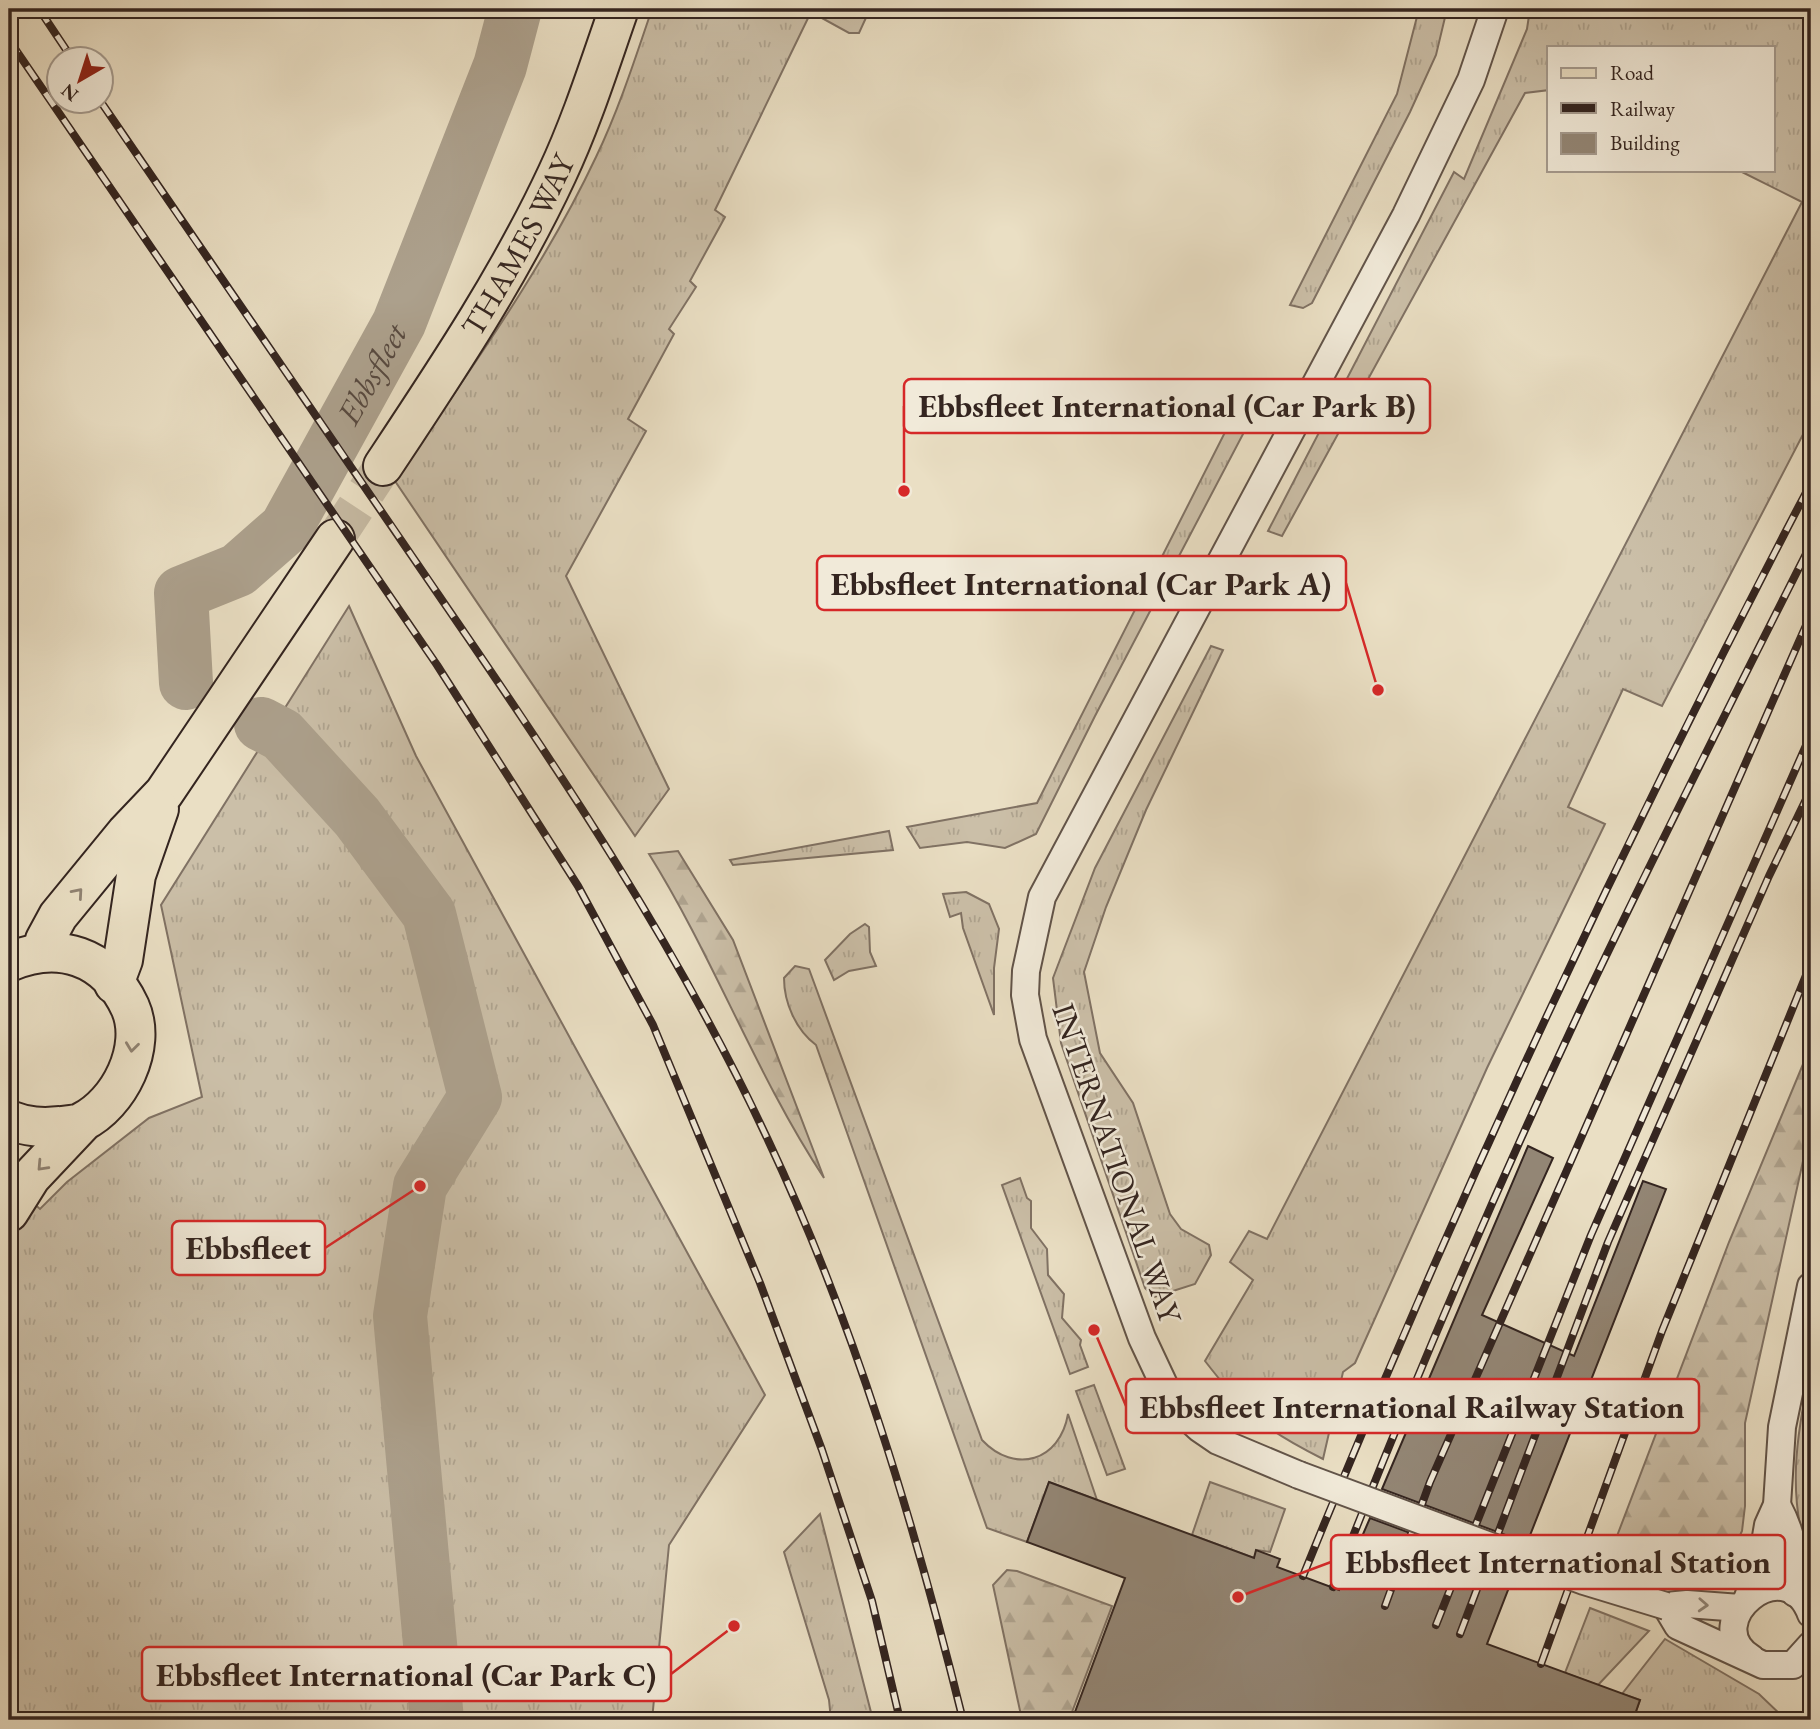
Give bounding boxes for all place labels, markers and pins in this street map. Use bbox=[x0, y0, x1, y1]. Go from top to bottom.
callout: Ebbsfleet International (Car Park B) bbox=[904, 379, 1430, 433]
callout: Ebbsfleet International (Car Park A) bbox=[817, 556, 1346, 610]
callout: Ebbsfleet bbox=[172, 1221, 325, 1275]
callout: Ebbsfleet International Railway Station bbox=[1126, 1379, 1699, 1433]
callout: Ebbsfleet International Station bbox=[1331, 1535, 1785, 1589]
callout: Ebbsfleet International (Car Park C) bbox=[142, 1647, 671, 1701]

